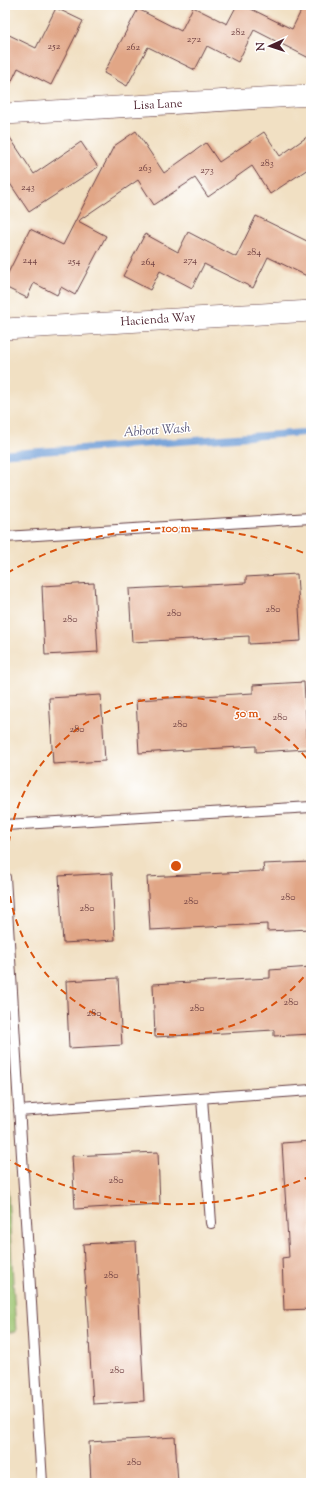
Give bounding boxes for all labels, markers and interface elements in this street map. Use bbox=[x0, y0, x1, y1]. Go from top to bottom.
house number: 282 bbox=[231, 25, 245, 40]
north arrow bbox=[250, 26, 290, 66]
house number: 272 bbox=[187, 32, 201, 47]
house number: 252 bbox=[48, 39, 61, 54]
house number: 262 bbox=[126, 40, 140, 55]
text: N bbox=[253, 41, 269, 52]
street label: Lisa Lane bbox=[133, 95, 183, 115]
house number: 283 bbox=[260, 156, 274, 171]
house number: 263 bbox=[138, 161, 152, 176]
house number: 273 bbox=[200, 163, 214, 178]
house number: 243 bbox=[21, 180, 35, 195]
house number: 284 bbox=[247, 245, 261, 260]
house number: 244 bbox=[23, 253, 37, 268]
house number: 274 bbox=[183, 253, 197, 268]
house number: 254 bbox=[67, 254, 81, 269]
house number: 264 bbox=[141, 255, 155, 270]
street label: Hacienda Way bbox=[120, 308, 196, 332]
water label: Abbott Wash bbox=[123, 420, 192, 442]
text: 100 m bbox=[160, 520, 191, 538]
house number: 280 bbox=[266, 602, 280, 617]
house number: 280 bbox=[167, 606, 181, 621]
house number: 280 bbox=[63, 612, 77, 627]
text: 50 m bbox=[235, 705, 259, 723]
house number: 280 bbox=[273, 710, 287, 725]
house number: 280 bbox=[173, 717, 187, 732]
house number: 280 bbox=[70, 722, 84, 737]
centre of rings bbox=[169, 859, 183, 873]
house number: 280 bbox=[281, 890, 295, 905]
house number: 280 bbox=[184, 894, 198, 909]
house number: 280 bbox=[80, 901, 94, 916]
house number: 280 bbox=[284, 995, 298, 1010]
house number: 280 bbox=[190, 1001, 204, 1016]
house number: 280 bbox=[87, 1006, 101, 1021]
house number: 280 bbox=[109, 1173, 123, 1188]
house number: 280 bbox=[104, 1268, 118, 1283]
house number: 280 bbox=[110, 1363, 124, 1378]
house number: 280 bbox=[127, 1455, 141, 1470]

